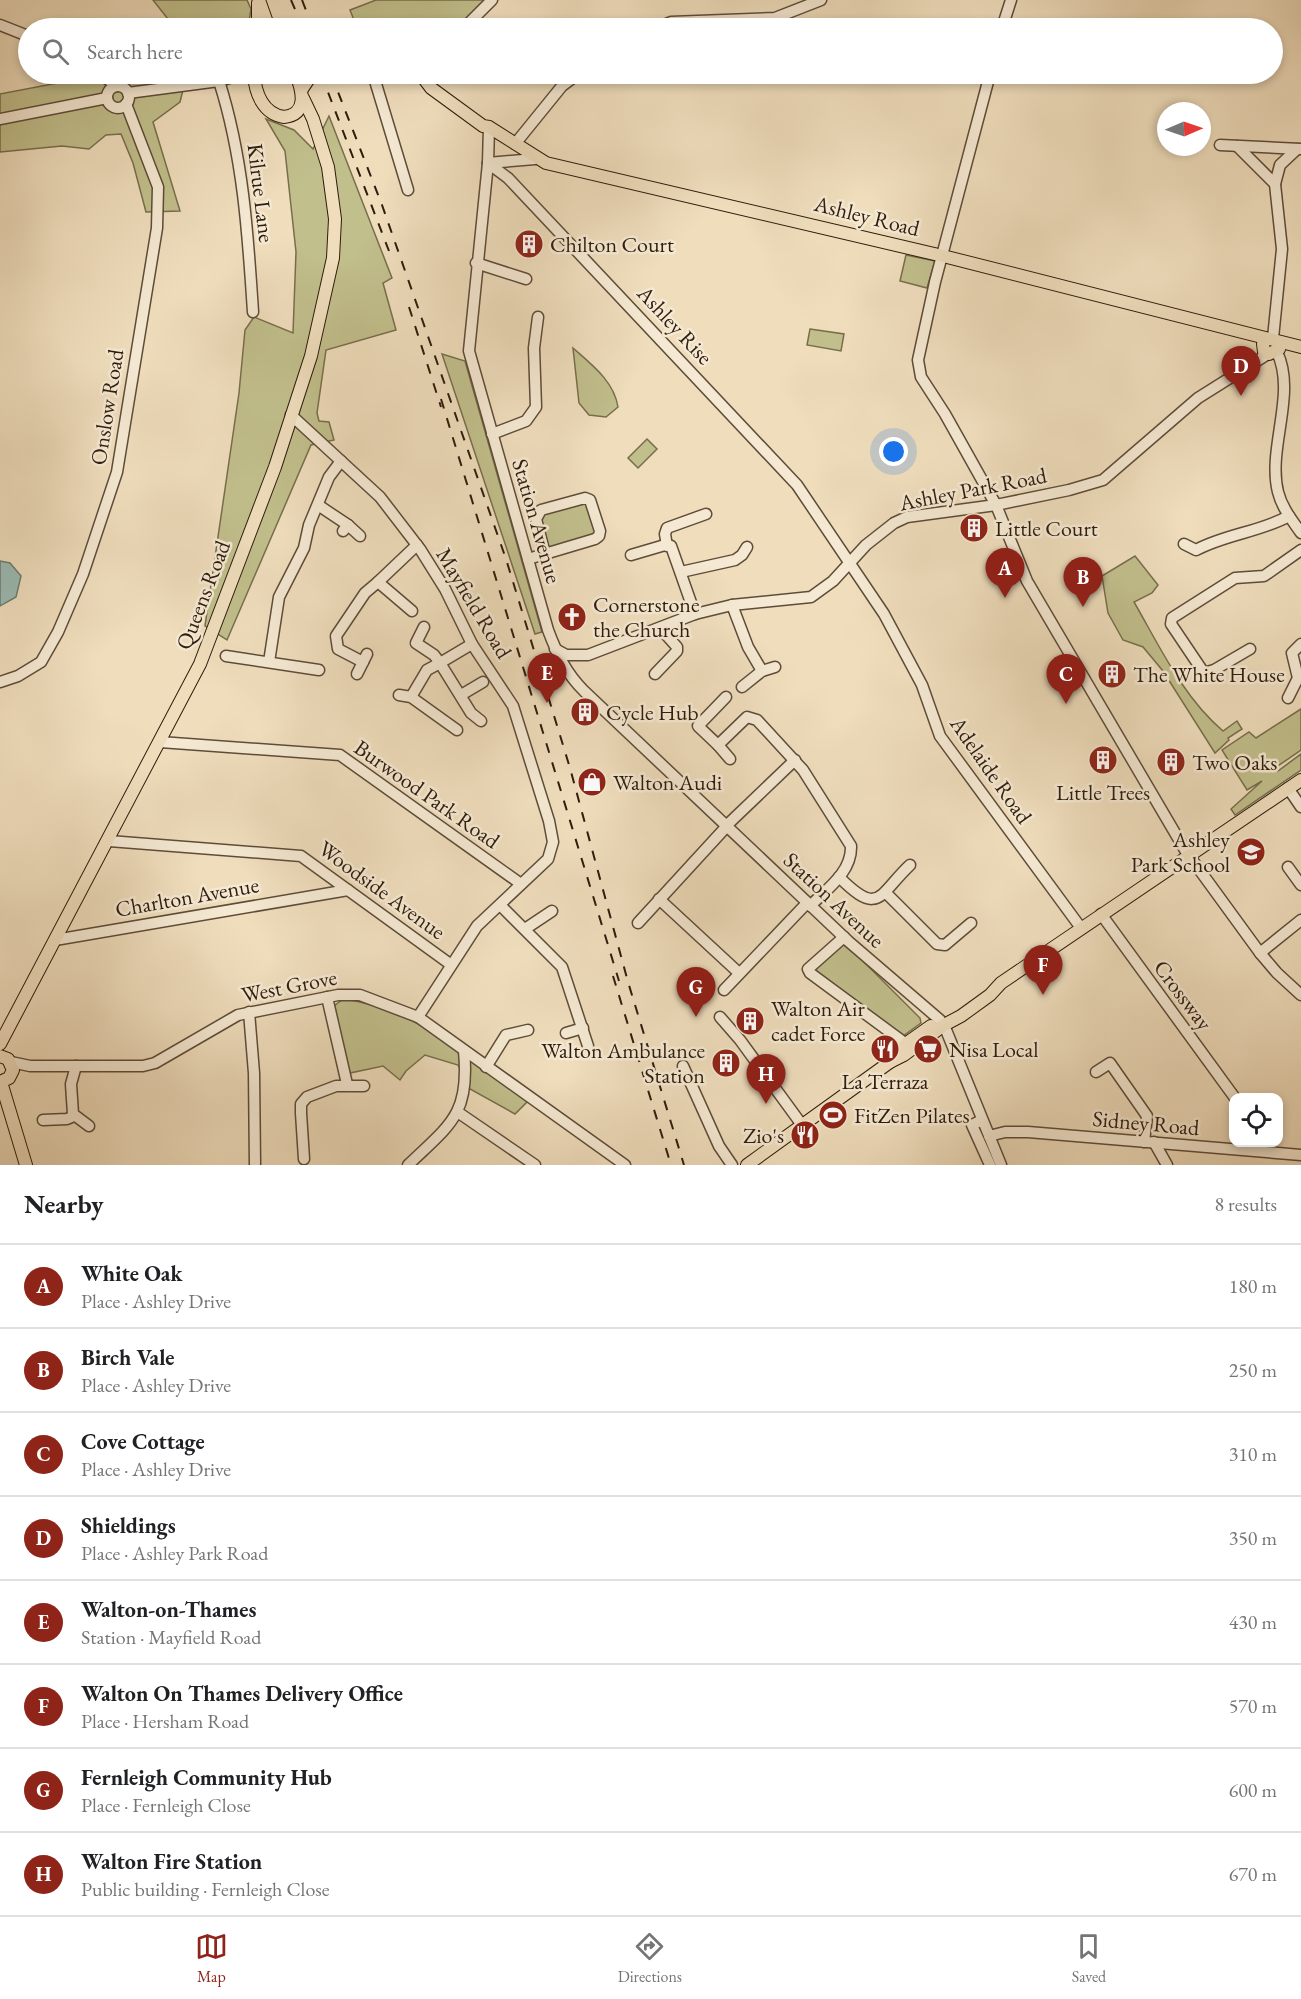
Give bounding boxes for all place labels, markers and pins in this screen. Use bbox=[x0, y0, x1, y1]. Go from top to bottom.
building icon: Chilton Court bbox=[513, 228, 545, 260]
place label: Chilton Court bbox=[550, 230, 674, 259]
pin: D bbox=[1222, 346, 1260, 396]
building icon: Little Court bbox=[958, 512, 990, 544]
place label: Little Court bbox=[995, 514, 1098, 543]
pin: A bbox=[986, 548, 1024, 598]
pin: B bbox=[1064, 558, 1102, 607]
place label: Cornerstone the Church bbox=[593, 590, 700, 644]
church icon: Cornerstone the Church bbox=[556, 601, 588, 633]
pin: E bbox=[528, 654, 566, 703]
pin: C bbox=[1046, 654, 1086, 704]
building icon: The White House bbox=[1096, 658, 1128, 690]
place label: The White House bbox=[1133, 660, 1285, 689]
building icon: Cycle Hub bbox=[569, 696, 601, 728]
place label: Cycle Hub bbox=[606, 698, 699, 727]
building icon: Little Trees bbox=[1087, 744, 1119, 776]
building icon: Two Oaks bbox=[1155, 746, 1187, 778]
place label: Two Oaks bbox=[1192, 748, 1277, 777]
shop icon: Walton Audi bbox=[576, 766, 608, 798]
place label: Walton Audi bbox=[613, 768, 722, 797]
place label: Little Trees bbox=[1056, 778, 1150, 807]
place label: Ashley Park School bbox=[1131, 825, 1230, 879]
school or university icon: Ashley Park School bbox=[1235, 836, 1267, 868]
pin: F bbox=[1024, 946, 1062, 995]
pin: G bbox=[676, 968, 716, 1017]
place label: Walton Air cadet Force bbox=[771, 994, 866, 1048]
building icon: Walton Air cadet Force bbox=[734, 1005, 766, 1037]
restaurant icon: La Terraza bbox=[869, 1033, 901, 1065]
supermarket icon: Nisa Local bbox=[912, 1033, 944, 1065]
place label: Nisa Local bbox=[949, 1035, 1039, 1064]
place label: Walton Ambulance Station bbox=[541, 1036, 705, 1090]
building icon: Walton Ambulance Station bbox=[710, 1047, 742, 1079]
pin: H bbox=[746, 1054, 786, 1104]
place label: La Terraza bbox=[841, 1067, 929, 1096]
sports icon: FitZen Pilates bbox=[817, 1099, 849, 1131]
place label: FitZen Pilates bbox=[854, 1101, 970, 1130]
restaurant icon: Zio's bbox=[789, 1119, 821, 1151]
place label: Zio's bbox=[743, 1121, 784, 1150]

